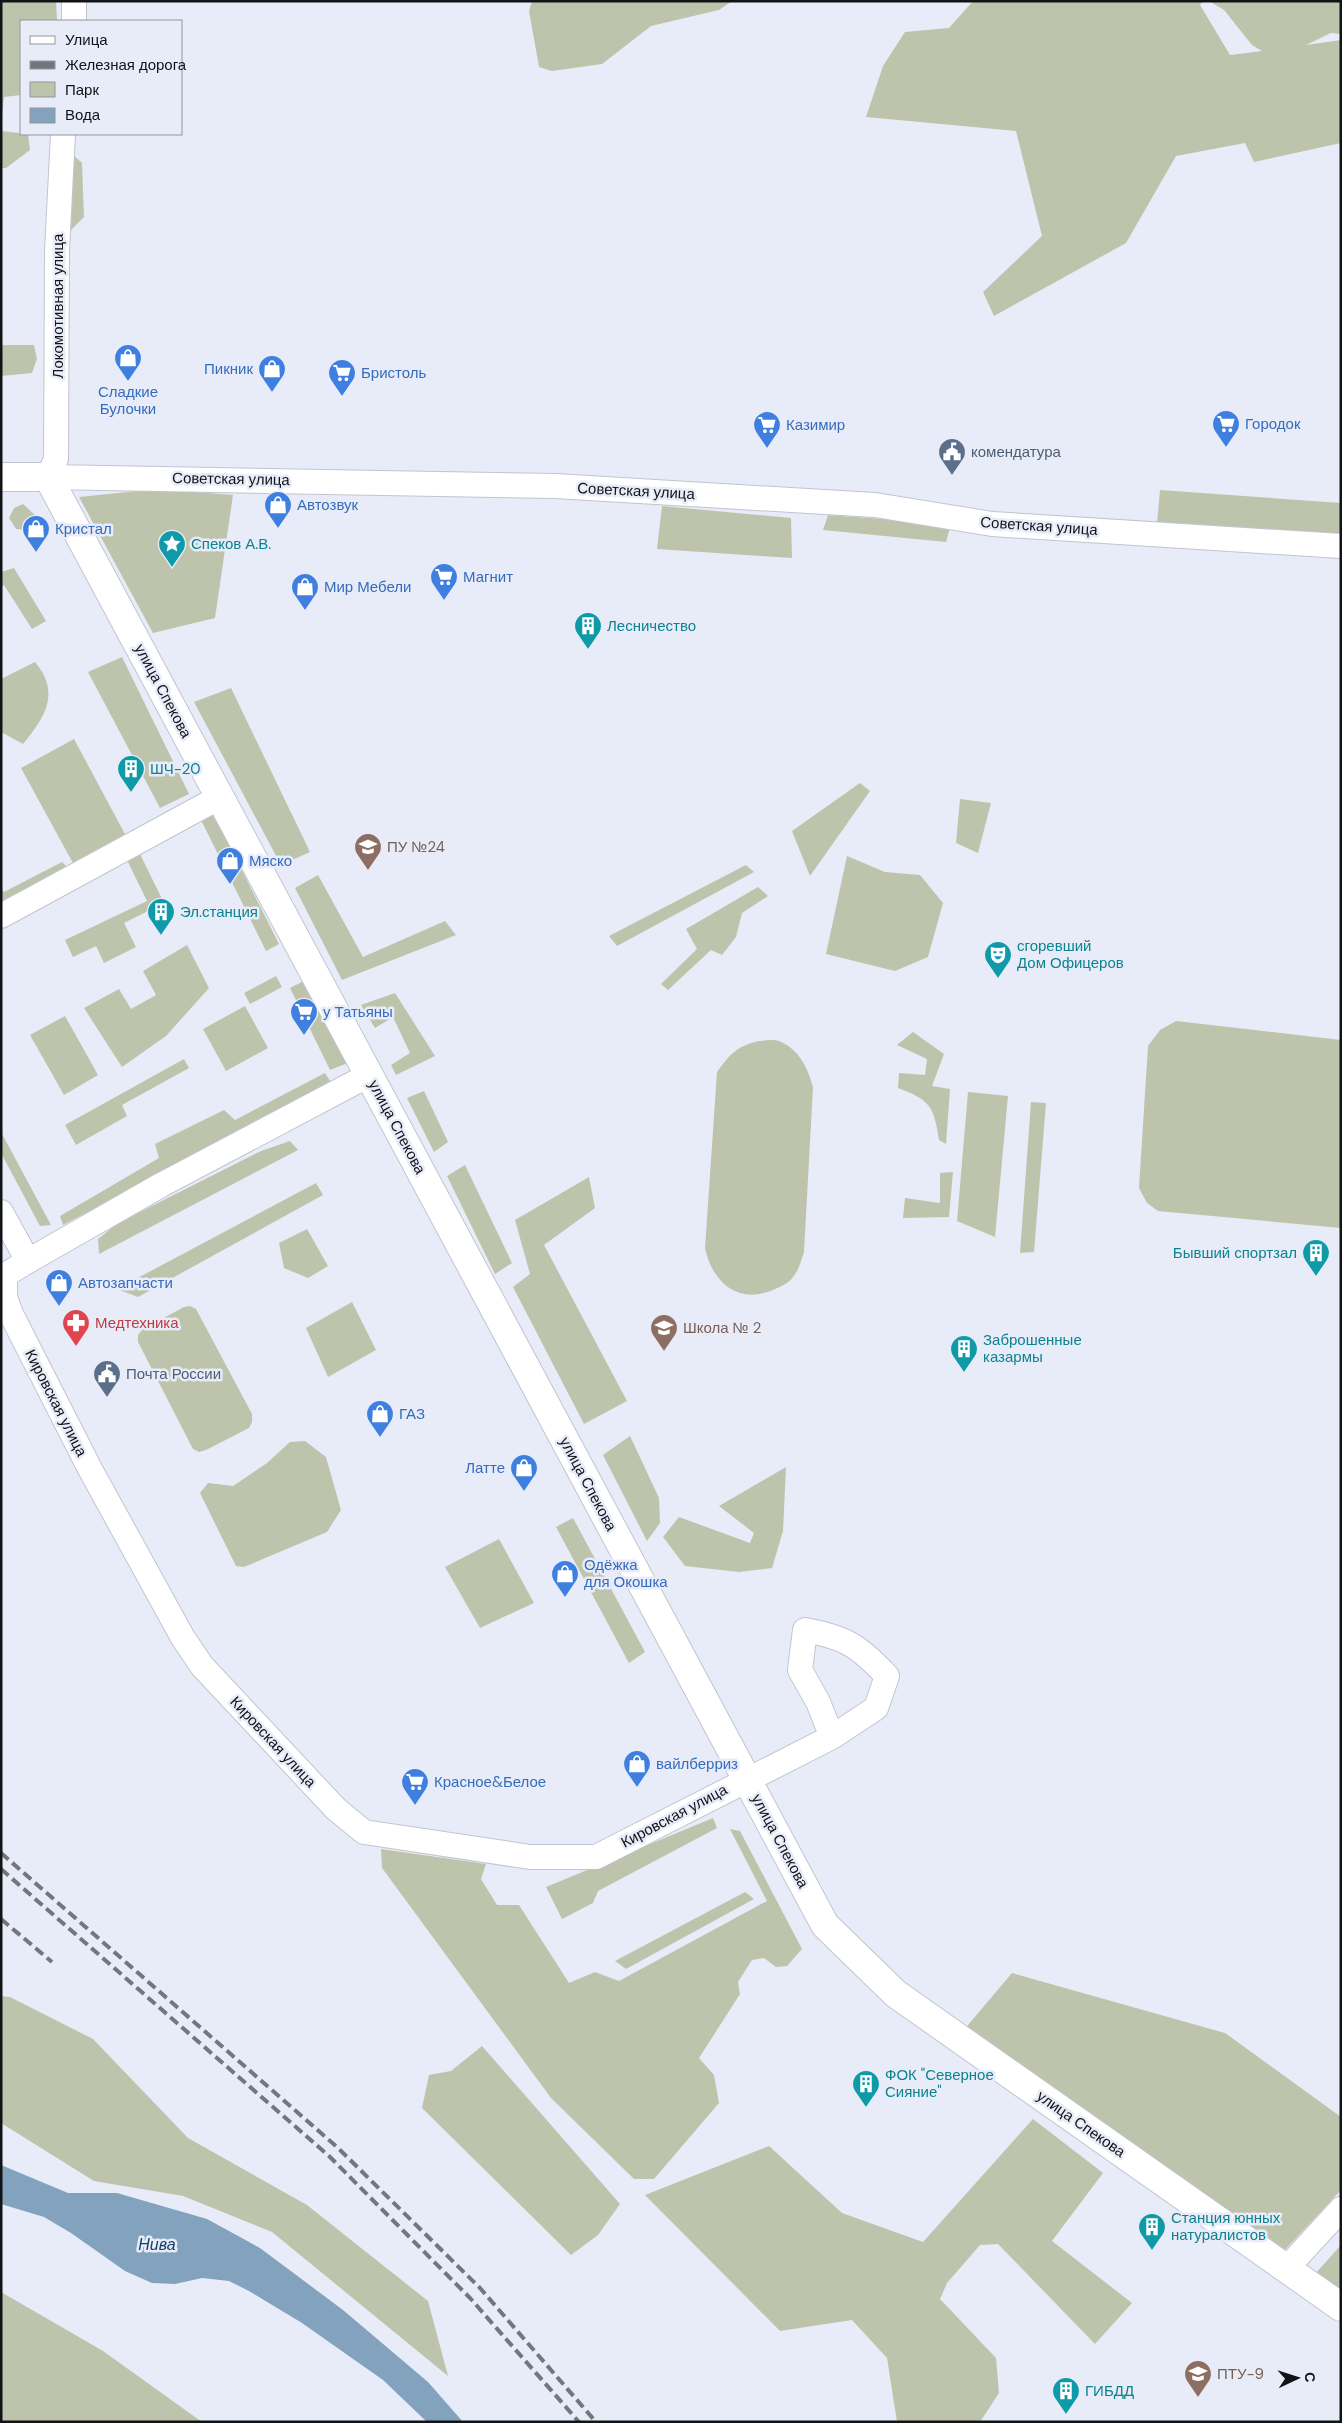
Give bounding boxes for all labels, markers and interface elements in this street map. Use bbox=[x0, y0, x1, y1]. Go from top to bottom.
legend bbox=[20, 20, 182, 135]
text: Улица bbox=[65, 30, 108, 50]
text: Железная дорога bbox=[65, 55, 187, 75]
text: Парк bbox=[65, 80, 99, 100]
text: Вода bbox=[65, 105, 101, 125]
street label: Локомотивная улица bbox=[48, 233, 68, 378]
shop icon: Сладкие Булочки bbox=[113, 343, 143, 382]
shop icon: Пикник bbox=[257, 354, 287, 393]
supermarket icon: Бристоль bbox=[327, 358, 357, 397]
place label: Пикник bbox=[204, 359, 253, 379]
place label: Бристоль bbox=[361, 363, 427, 383]
place label: Сладкие Булочки bbox=[98, 382, 158, 419]
supermarket icon: Городок bbox=[1211, 409, 1241, 448]
supermarket icon: Казимир bbox=[752, 410, 782, 449]
place label: Городок bbox=[1245, 414, 1301, 434]
place label: Казимир bbox=[786, 415, 845, 435]
public building icon: комендатура bbox=[937, 437, 967, 476]
place label: комендатура bbox=[971, 442, 1061, 462]
street label: Советская улица bbox=[172, 468, 291, 490]
street label: Советская улица bbox=[577, 478, 696, 504]
shop icon: Автозвук bbox=[263, 490, 293, 529]
place label: Автозвук bbox=[297, 495, 359, 515]
street label: Советская улица bbox=[980, 512, 1099, 540]
shop icon: Кристал bbox=[21, 514, 51, 553]
place label: Кристал bbox=[55, 519, 112, 539]
place icon: Спеков А.В. bbox=[157, 529, 187, 568]
place label: Спеков А.В. bbox=[191, 534, 271, 554]
supermarket icon: Магнит bbox=[429, 562, 459, 601]
place label: Магнит bbox=[463, 567, 513, 587]
shop icon: Мир Мебели bbox=[290, 572, 320, 611]
place label: Мир Мебели bbox=[324, 577, 411, 597]
building icon: Лесничество bbox=[573, 611, 603, 650]
place label: Лесничество bbox=[607, 616, 696, 636]
street label: улица Спекова bbox=[130, 641, 196, 742]
building icon: ШЧ-20 bbox=[116, 754, 146, 793]
place label: ШЧ-20 bbox=[150, 759, 201, 779]
school or university icon: ПУ №24 bbox=[353, 832, 383, 871]
place label: ПУ №24 bbox=[387, 837, 445, 857]
shop icon: Мяско bbox=[215, 846, 245, 885]
place label: Мяско bbox=[249, 851, 292, 871]
building icon: Эл.станция bbox=[146, 897, 176, 936]
place label: Эл.станция bbox=[180, 902, 258, 922]
place label: сгоревший Дом Офицеров bbox=[1017, 936, 1124, 973]
theatre icon: сгоревший Дом Офицеров bbox=[983, 940, 1013, 979]
supermarket icon: у Татьяны bbox=[289, 997, 319, 1036]
place label: у Татьяны bbox=[323, 1002, 393, 1022]
street label: улица Спекова bbox=[364, 1077, 430, 1178]
building icon: Бывший спортзал bbox=[1301, 1238, 1331, 1277]
place label: Бывший спортзал bbox=[1173, 1243, 1297, 1263]
shop icon: Автозапчасти bbox=[44, 1268, 74, 1307]
place label: Автозапчасти bbox=[78, 1273, 173, 1293]
pharmacy icon: Медтехника bbox=[61, 1308, 91, 1347]
place label: Медтехника bbox=[95, 1313, 179, 1333]
school or university icon: Школа № 2 bbox=[649, 1313, 679, 1352]
place label: Школа № 2 bbox=[683, 1318, 761, 1338]
place label: Заброшенные казармы bbox=[983, 1330, 1082, 1367]
building icon: Заброшенные казармы bbox=[949, 1334, 979, 1373]
street label: Кировская улица bbox=[20, 1346, 92, 1461]
public building icon: Почта России bbox=[92, 1359, 122, 1398]
place label: Почта России bbox=[126, 1364, 221, 1384]
shop icon: ГАЗ bbox=[365, 1399, 395, 1438]
place label: ГАЗ bbox=[399, 1404, 425, 1424]
street label: улица Спекова bbox=[555, 1434, 621, 1535]
shop icon: Латте bbox=[509, 1453, 539, 1492]
place label: Латте bbox=[465, 1458, 505, 1478]
place label: Одёжка для Окошка bbox=[584, 1555, 668, 1592]
shop icon: Одёжка для Окошка bbox=[550, 1559, 580, 1598]
street label: Кировская улица bbox=[226, 1692, 321, 1792]
shop icon: вайлберриз bbox=[622, 1749, 652, 1788]
place label: вайлберриз bbox=[656, 1754, 738, 1774]
supermarket icon: Красное&Белое bbox=[400, 1767, 430, 1806]
place label: Красное&Белое bbox=[434, 1772, 546, 1792]
street label: Кировская улица bbox=[617, 1779, 731, 1852]
street label: улица Спекова bbox=[747, 1791, 813, 1892]
place label: ФОК "Северное Сияние" bbox=[885, 2065, 994, 2102]
building icon: ФОК "Северное Сияние" bbox=[851, 2069, 881, 2108]
street label: улица Спекова bbox=[1033, 2086, 1130, 2162]
place label: Станция юнных натуралистов bbox=[1171, 2208, 1281, 2245]
building icon: Станция юнных натуралистов bbox=[1137, 2212, 1167, 2251]
water label: Нива bbox=[138, 2234, 176, 2255]
north arrow bbox=[1272, 2353, 1322, 2403]
school or university icon: ПТУ-9 bbox=[1183, 2359, 1213, 2398]
place label: ПТУ-9 bbox=[1217, 2364, 1264, 2384]
text: С bbox=[1301, 2371, 1319, 2383]
building icon: ГИБДД bbox=[1051, 2376, 1081, 2415]
place label: ГИБДД bbox=[1085, 2381, 1134, 2401]

